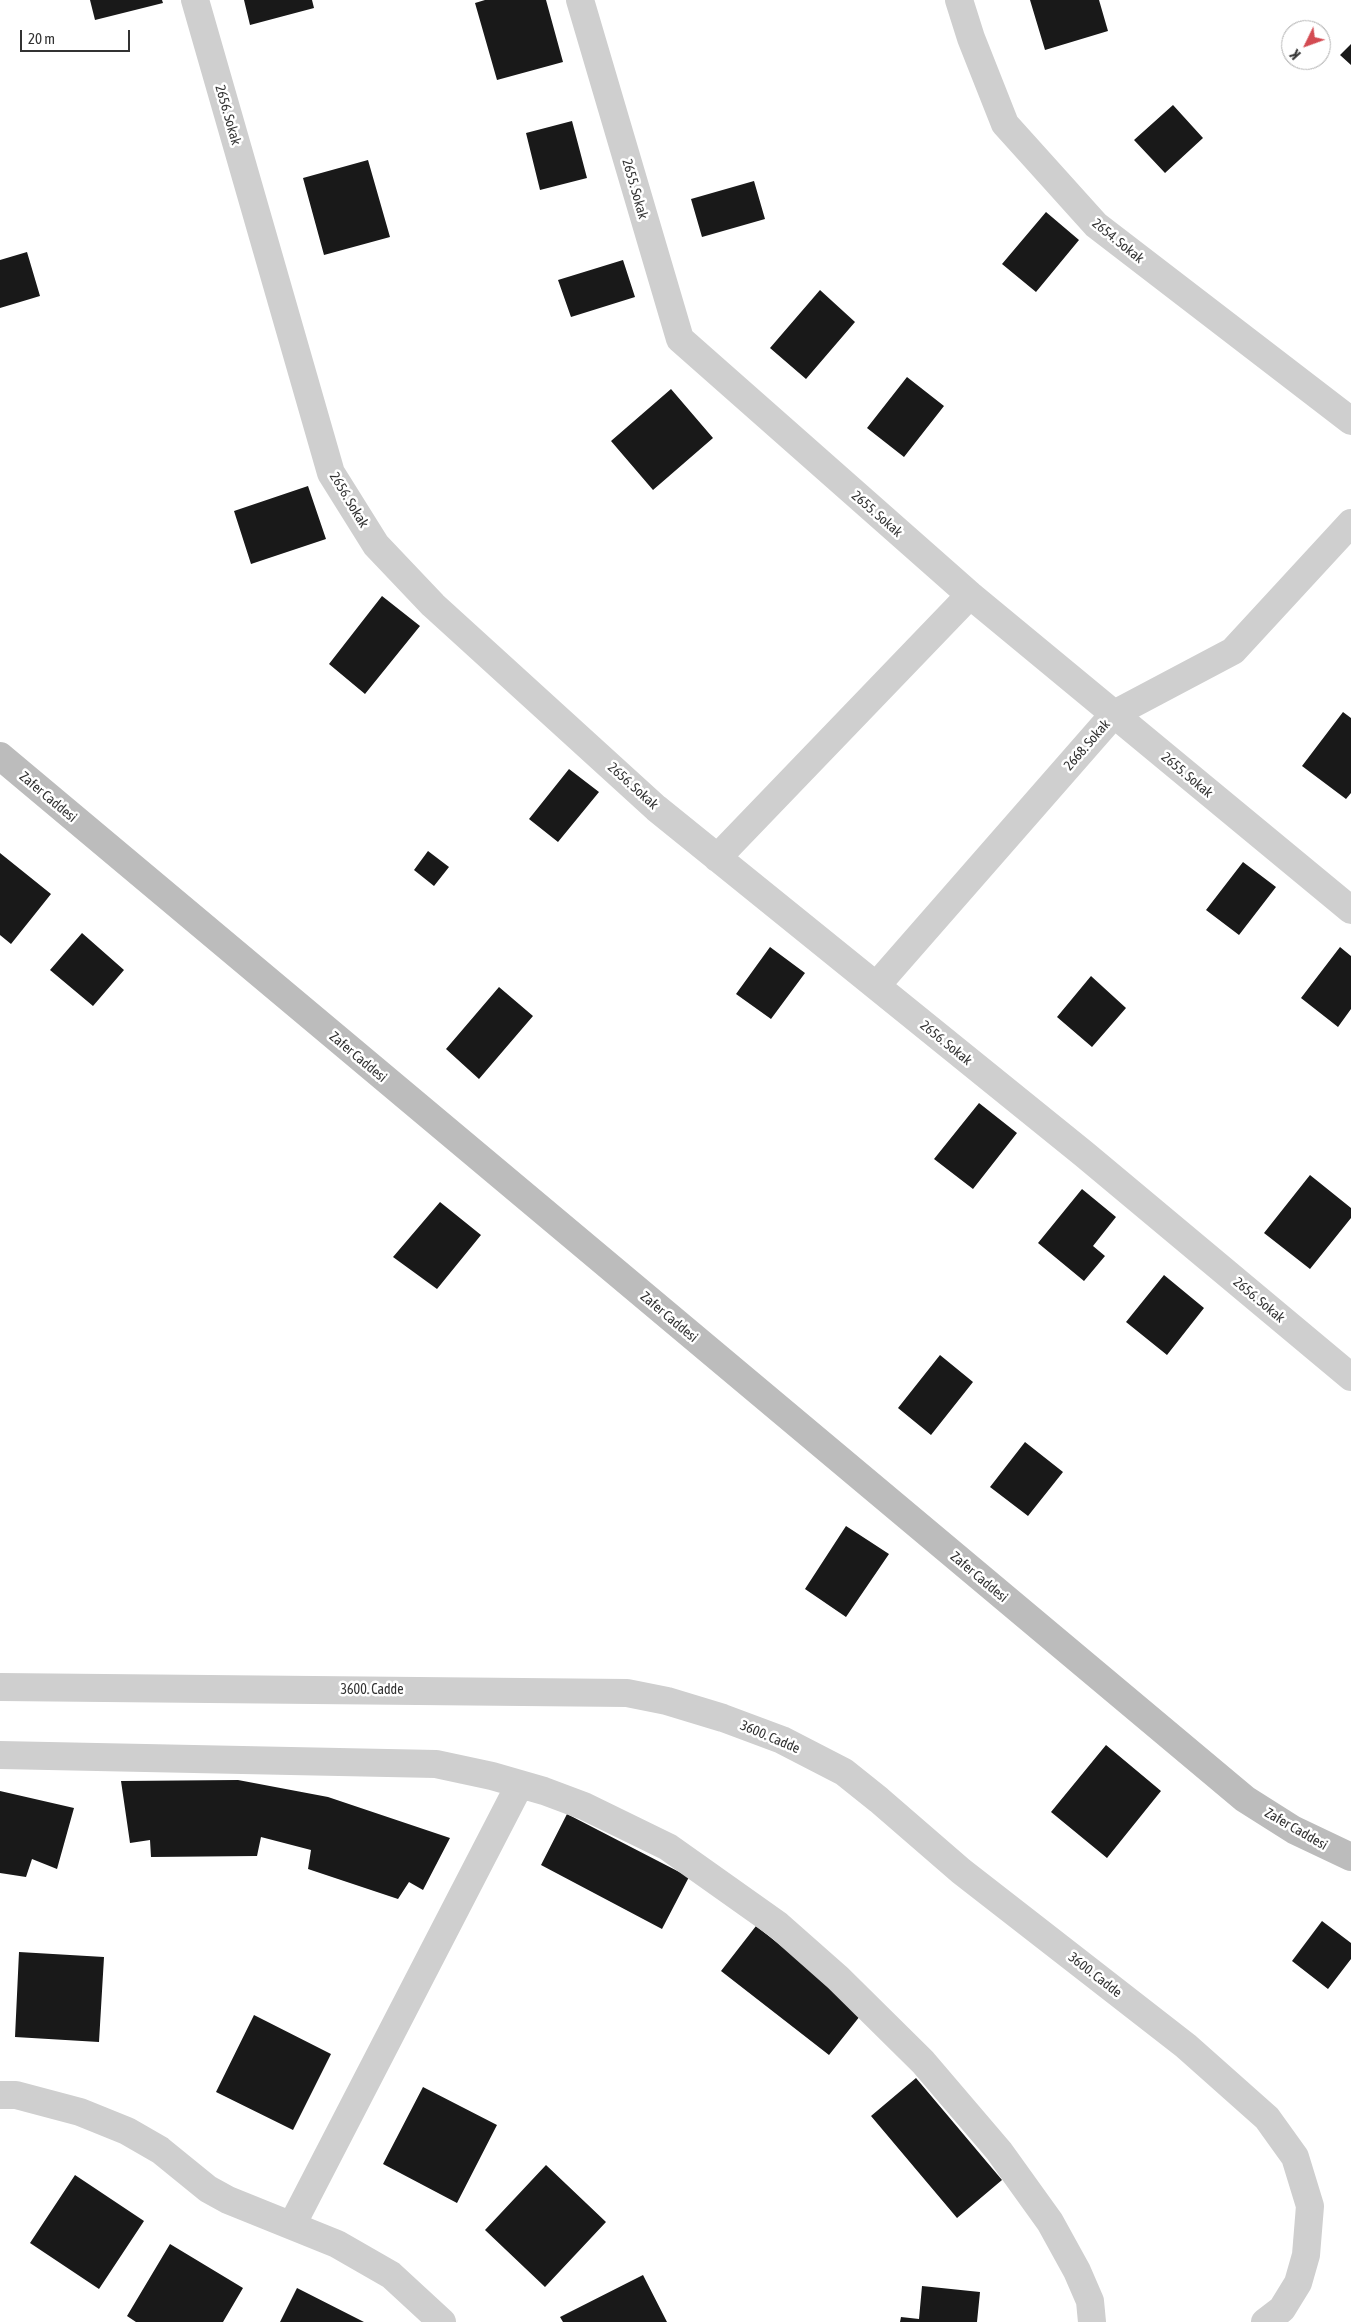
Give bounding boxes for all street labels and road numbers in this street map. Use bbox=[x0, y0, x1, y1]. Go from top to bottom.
street label: 2656. Sokak bbox=[211, 83, 245, 147]
street label: 2655. Sokak bbox=[618, 157, 652, 221]
street label: 2654. Sokak bbox=[1089, 215, 1147, 267]
street label: 2656. Sokak bbox=[326, 469, 372, 531]
street label: 2655. Sokak bbox=[848, 487, 906, 541]
street label: 2668. Sokak bbox=[1060, 716, 1114, 774]
street label: 2655. Sokak bbox=[1158, 749, 1216, 801]
street label: 2656. Sokak bbox=[604, 759, 662, 813]
street label: Zafer Caddesi bbox=[16, 768, 80, 826]
street label: 2656. Sokak bbox=[917, 1017, 975, 1069]
street label: Zafer Caddesi bbox=[326, 1028, 390, 1086]
street label: 2656. Sokak bbox=[1230, 1274, 1288, 1326]
street label: Zafer Caddesi bbox=[637, 1288, 701, 1346]
street label: Zafer Caddesi bbox=[947, 1548, 1011, 1606]
street label: 3600. Cadde bbox=[340, 1682, 404, 1698]
street label: 3600. Cadde bbox=[738, 1717, 802, 1757]
street label: Zafer Caddesi bbox=[1262, 1804, 1330, 1854]
street label: 3600. Cadde bbox=[1065, 1949, 1125, 2001]

